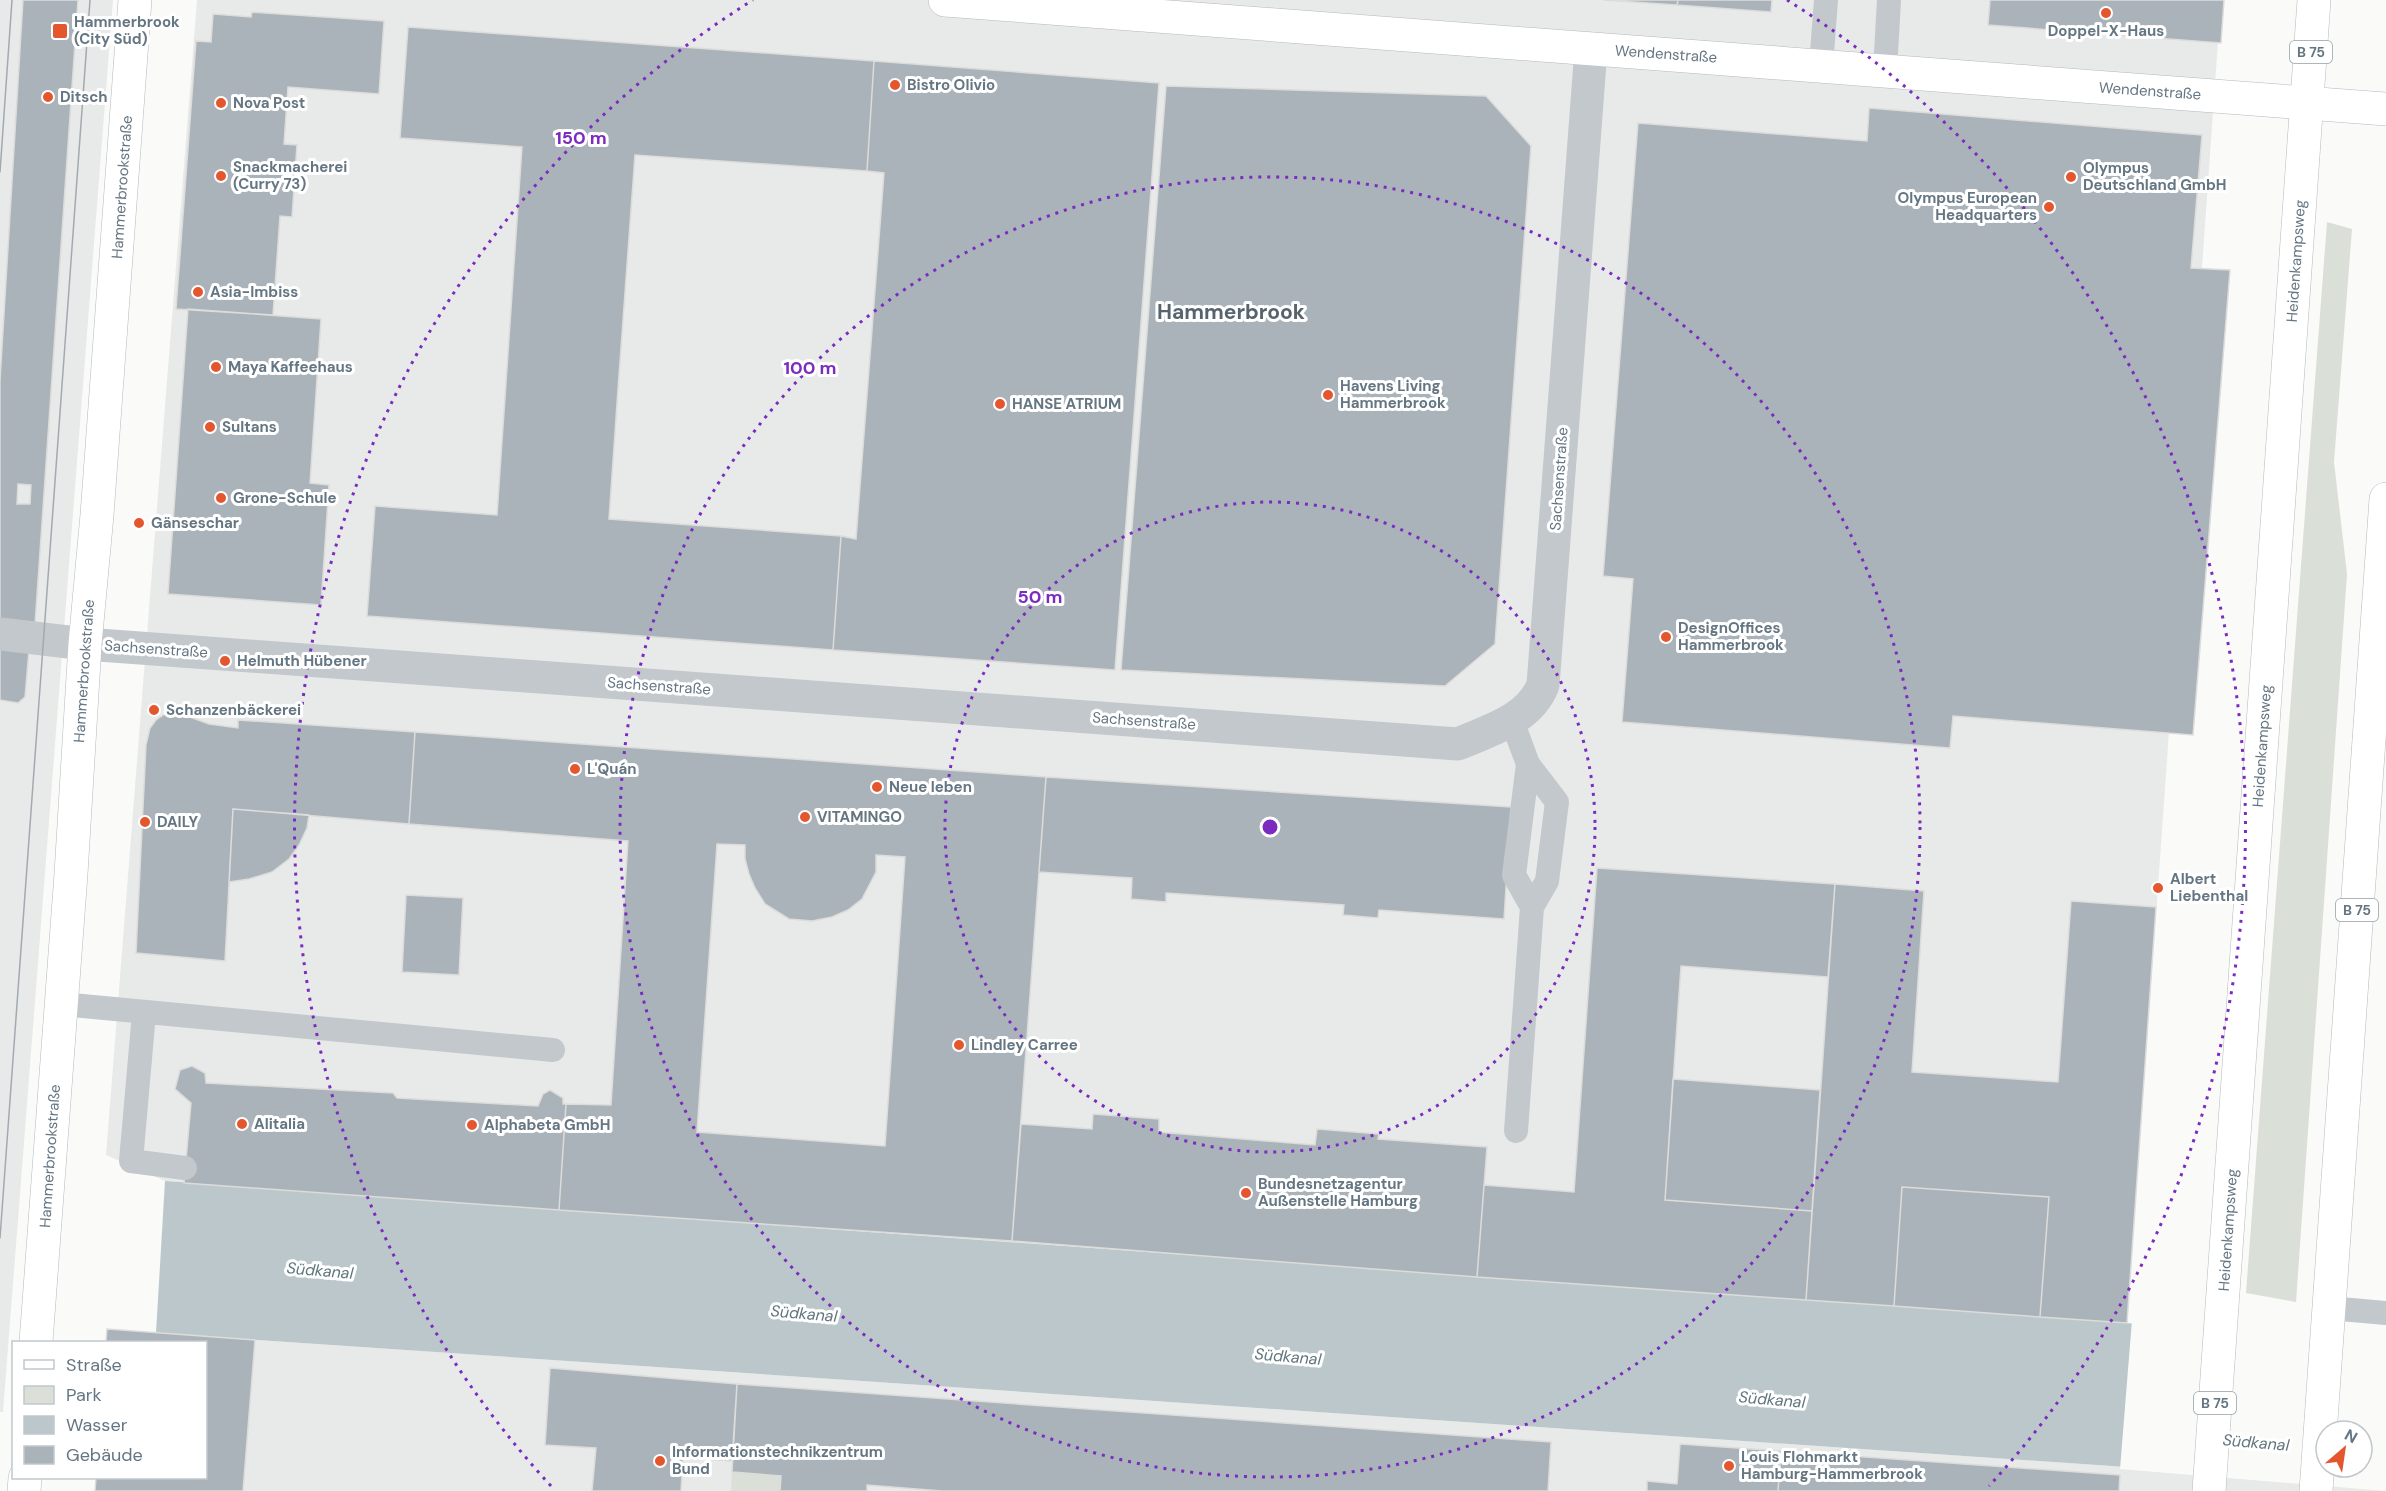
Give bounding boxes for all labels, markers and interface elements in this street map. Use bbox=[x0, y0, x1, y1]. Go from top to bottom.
marker: Doppel-X-Haus bbox=[2099, 6, 2113, 20]
place label: Hammerbrook (City Süd) bbox=[74, 12, 180, 49]
place label: Doppel-X-Haus bbox=[2048, 21, 2164, 41]
marker: Hammerbrook (City Süd) bbox=[51, 22, 69, 40]
street label: Wendenstraße bbox=[1614, 40, 1718, 68]
road number: B 75 bbox=[2290, 41, 2332, 63]
place label: Bistro Olivio bbox=[907, 75, 995, 95]
street label: Wendenstraße bbox=[2098, 77, 2202, 105]
marker: Bistro Olivio bbox=[888, 78, 902, 92]
place label: Ditsch bbox=[60, 87, 108, 107]
marker: Ditsch bbox=[41, 90, 55, 104]
place label: Nova Post bbox=[233, 93, 305, 113]
marker: Nova Post bbox=[214, 96, 228, 110]
street label: Hammerbrookstraße bbox=[107, 115, 137, 259]
text: 150 m bbox=[555, 126, 607, 150]
place label: Snackmacherei (Curry 73) bbox=[233, 157, 347, 194]
place label: Olympus Deutschland GmbH bbox=[2083, 158, 2226, 195]
marker: Snackmacherei (Curry 73) bbox=[214, 169, 228, 183]
marker: Olympus Deutschland GmbH bbox=[2064, 170, 2078, 184]
place label: Olympus European Headquarters bbox=[1897, 188, 2037, 225]
street label: Heidenkampsweg bbox=[2282, 199, 2310, 323]
marker: Olympus European Headquarters bbox=[2042, 200, 2056, 214]
place label: Asia-Imbiss bbox=[210, 282, 298, 302]
marker: Asia-Imbiss bbox=[191, 285, 205, 299]
district label: Hammerbrook bbox=[1157, 298, 1305, 326]
text: 100 m bbox=[783, 356, 837, 380]
place label: Maya Kaffeehaus bbox=[228, 357, 353, 377]
marker: Maya Kaffeehaus bbox=[209, 360, 223, 374]
place label: Havens Living Hammerbrook bbox=[1340, 376, 1446, 413]
marker: Havens Living Hammerbrook bbox=[1321, 388, 1335, 402]
place label: HANSE ATRIUM bbox=[1012, 394, 1121, 414]
marker: HANSE ATRIUM bbox=[993, 397, 1007, 411]
place label: Sultans bbox=[222, 417, 277, 437]
marker: Sultans bbox=[203, 420, 217, 434]
street label: Sachsenstraße bbox=[1545, 427, 1573, 531]
place label: Grone-Schule bbox=[233, 488, 336, 508]
marker: Grone-Schule bbox=[214, 491, 228, 505]
place label: Gänseschar bbox=[151, 513, 239, 533]
marker: Gänseschar bbox=[132, 516, 146, 530]
text: 50 m bbox=[1017, 585, 1063, 609]
street label: Hammerbrookstraße bbox=[69, 599, 99, 743]
place label: DesignOffices Hammerbrook bbox=[1678, 618, 1784, 655]
marker: DesignOffices Hammerbrook bbox=[1659, 630, 1673, 644]
street label: Sachsenstraße bbox=[104, 635, 208, 663]
place label: Helmuth Hübener bbox=[237, 651, 367, 671]
marker: Helmuth Hübener bbox=[218, 654, 232, 668]
street label: Sachsenstraße bbox=[607, 672, 711, 700]
street label: Heidenkampsweg bbox=[2248, 684, 2276, 808]
place label: Schanzenbäckerei bbox=[166, 700, 301, 720]
marker: Schanzenbäckerei bbox=[147, 703, 161, 717]
street label: Sachsenstraße bbox=[1092, 707, 1196, 735]
place label: L'Quán bbox=[587, 759, 636, 779]
marker: L'Quán bbox=[568, 762, 582, 776]
place label: Neue leben bbox=[889, 777, 972, 797]
marker: Neue leben bbox=[870, 780, 884, 794]
place label: VITAMINGO bbox=[817, 807, 902, 827]
marker: VITAMINGO bbox=[798, 810, 812, 824]
place label: DAILY bbox=[157, 812, 199, 832]
marker: DAILY bbox=[138, 815, 152, 829]
centre of rings bbox=[1260, 817, 1280, 837]
place label: Albert Liebenthal bbox=[2170, 869, 2248, 906]
marker: Albert Liebenthal bbox=[2151, 881, 2165, 895]
road number: B 75 bbox=[2336, 899, 2378, 921]
place label: Lindley Carree bbox=[971, 1035, 1078, 1055]
marker: Lindley Carree bbox=[952, 1038, 966, 1052]
street label: Hammerbrookstraße bbox=[35, 1084, 65, 1228]
place label: Alitalia bbox=[254, 1114, 305, 1134]
place label: Alphabeta GmbH bbox=[484, 1115, 610, 1135]
marker: Alitalia bbox=[235, 1117, 249, 1131]
marker: Alphabeta GmbH bbox=[465, 1118, 479, 1132]
street label: Heidenkampsweg bbox=[2214, 1168, 2242, 1292]
place label: Bundesnetzagentur Außenstelle Hamburg bbox=[1258, 1174, 1418, 1211]
marker: Bundesnetzagentur Außenstelle Hamburg bbox=[1239, 1186, 1253, 1200]
water label: Südkanal bbox=[286, 1257, 355, 1284]
water label: Südkanal bbox=[770, 1300, 839, 1327]
legend bbox=[12, 1341, 207, 1479]
water label: Südkanal bbox=[1254, 1343, 1323, 1370]
text: Straße bbox=[66, 1353, 122, 1377]
text: Park bbox=[66, 1383, 102, 1407]
water label: Südkanal bbox=[1738, 1386, 1807, 1413]
road number: B 75 bbox=[2194, 1392, 2236, 1414]
text: Wasser bbox=[66, 1413, 128, 1437]
north arrow bbox=[2314, 1419, 2374, 1479]
text: N bbox=[2341, 1424, 2361, 1448]
water label: Südkanal bbox=[2222, 1429, 2291, 1456]
place label: Informationstechnikzentrum Bund bbox=[672, 1442, 883, 1479]
text: Gebäude bbox=[66, 1443, 143, 1467]
place label: Louis Flohmarkt Hamburg-Hammerbrook bbox=[1741, 1447, 1923, 1484]
marker: Informationstechnikzentrum Bund bbox=[653, 1454, 667, 1468]
marker: Louis Flohmarkt Hamburg-Hammerbrook bbox=[1722, 1459, 1736, 1473]

